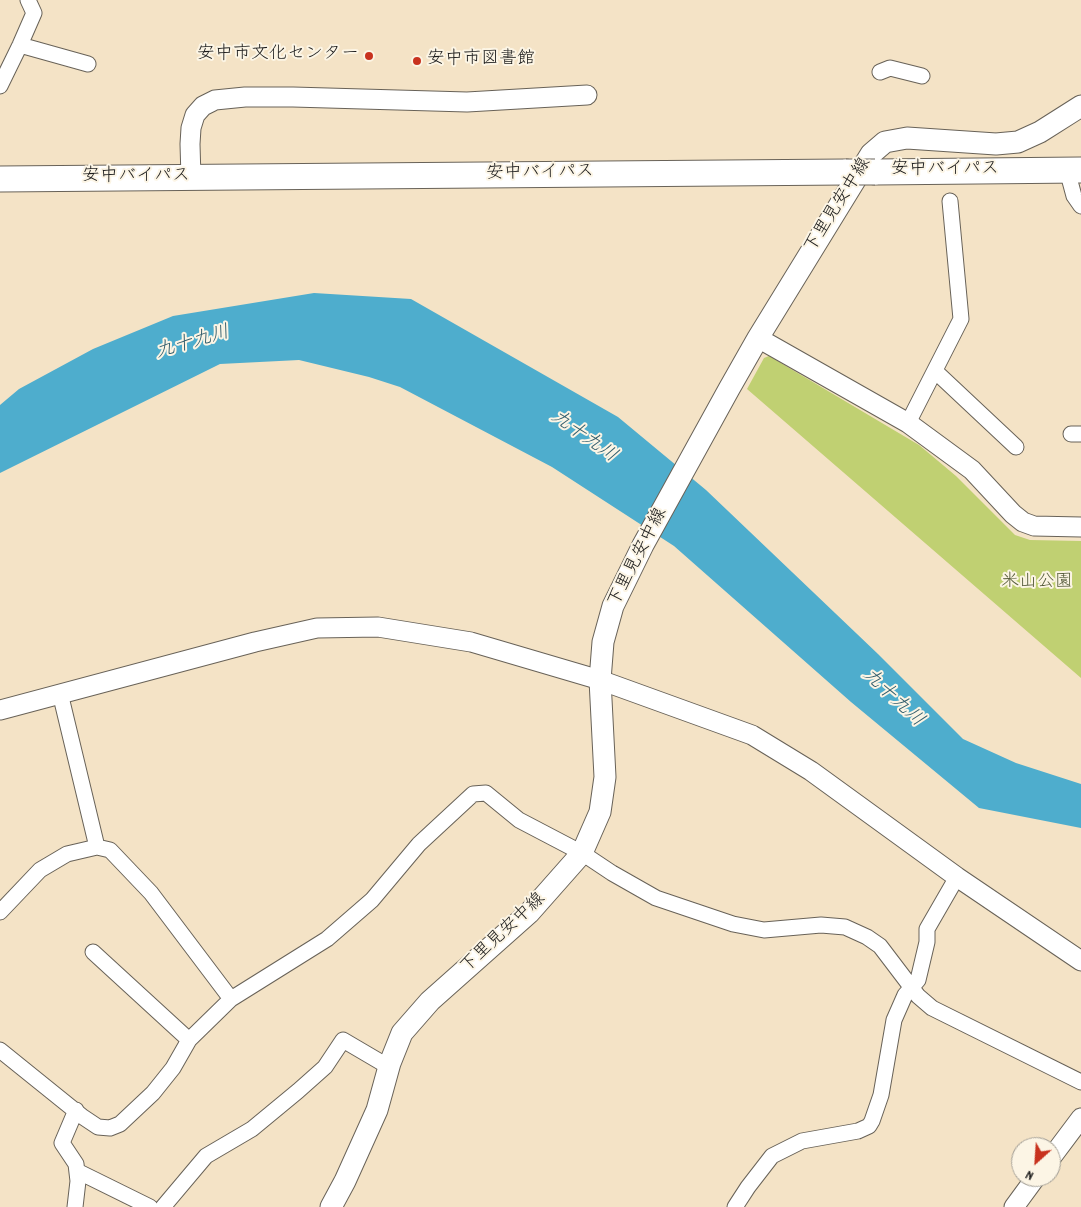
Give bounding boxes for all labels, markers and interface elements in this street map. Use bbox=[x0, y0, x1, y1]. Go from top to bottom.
place label: 安中市文化センター bbox=[197, 45, 359, 67]
marker: 安中市文化センター bbox=[363, 50, 375, 62]
place label: 安中市図書館 bbox=[427, 50, 535, 72]
marker: 安中市図書館 bbox=[411, 55, 423, 67]
street label: 下里見安中線 bbox=[801, 154, 877, 258]
street label: 安中バイパス bbox=[891, 160, 999, 182]
street label: 安中バイパス bbox=[486, 162, 594, 186]
street label: 安中バイパス bbox=[82, 167, 190, 189]
water label: 九十九川 bbox=[153, 323, 233, 365]
water label: 九十九川 bbox=[545, 407, 621, 469]
street label: 下里見安中線 bbox=[605, 505, 673, 611]
park label: 米山公園 bbox=[1001, 573, 1073, 595]
water label: 九十九川 bbox=[856, 665, 928, 733]
street label: 下里見安中線 bbox=[457, 889, 551, 979]
north arrow bbox=[1011, 1137, 1061, 1187]
text: N bbox=[1022, 1164, 1037, 1185]

